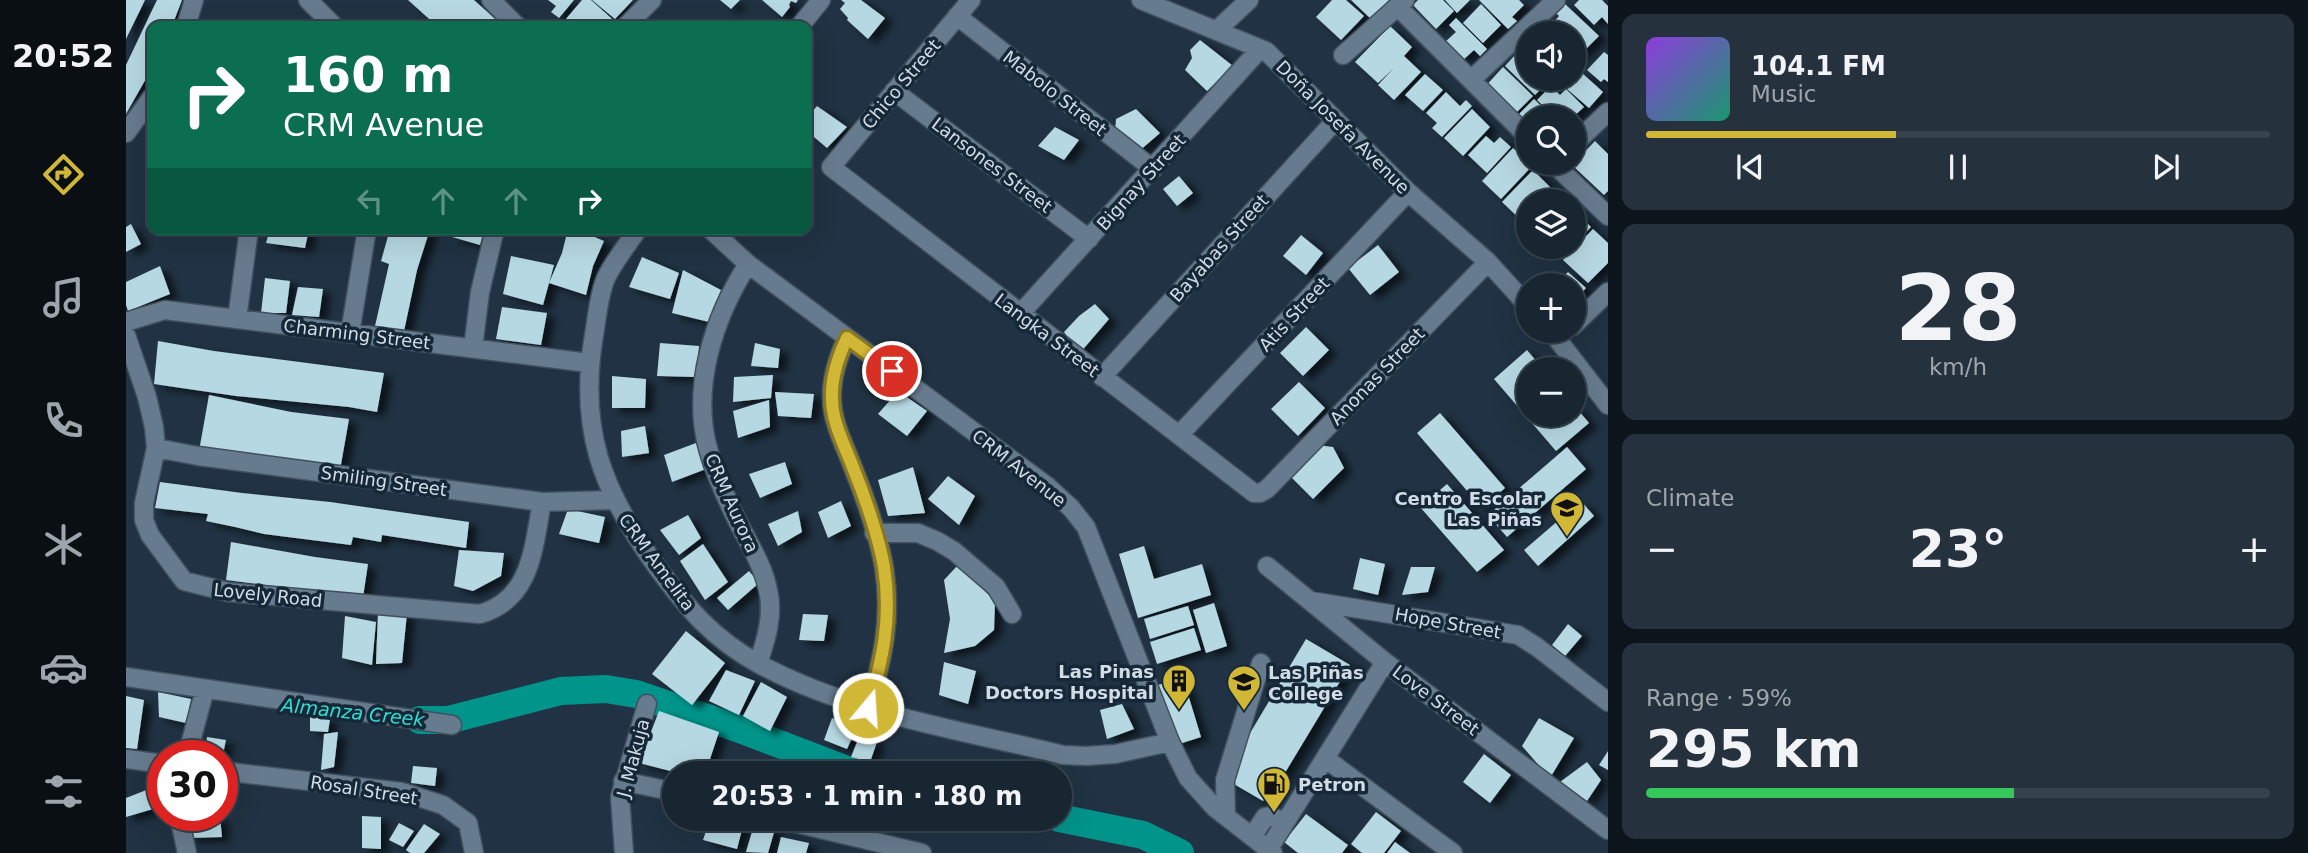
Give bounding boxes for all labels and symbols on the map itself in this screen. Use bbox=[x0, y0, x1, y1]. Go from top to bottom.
street label: Chico Street bbox=[858, 35, 944, 133]
street label: Mabolo Street bbox=[999, 46, 1111, 140]
street label: Doña Josefa Avenue bbox=[1272, 56, 1414, 198]
street label: Lansones Street bbox=[928, 113, 1056, 217]
street label: Bignay Street bbox=[1092, 130, 1190, 234]
street label: Bayabas Street bbox=[1165, 190, 1273, 306]
street label: Atis Street bbox=[1254, 273, 1334, 355]
street label: Langka Street bbox=[991, 289, 1103, 381]
street label: Charming Street bbox=[282, 315, 432, 353]
street label: Anonas Street bbox=[1325, 323, 1429, 429]
pin bbox=[862, 341, 922, 401]
street label: CRM Avenue bbox=[968, 425, 1070, 511]
street label: CRM Aurora bbox=[701, 450, 763, 556]
street label: Smiling Street bbox=[320, 462, 448, 500]
place label: Centro Escolar Las Piñas bbox=[1394, 488, 1542, 530]
school or university icon: Centro Escolar Las Piñas bbox=[1548, 489, 1586, 538]
street label: CRM Amelita bbox=[615, 509, 699, 615]
street label: Lovely Road bbox=[213, 579, 323, 611]
street label: Hope Street bbox=[1393, 603, 1503, 643]
place label: Las Pinas Doctors Hospital bbox=[985, 661, 1154, 703]
street label: Love Street bbox=[1389, 661, 1483, 739]
building icon: Las Pinas Doctors Hospital bbox=[1160, 662, 1198, 711]
place label: Las Piñas College bbox=[1268, 662, 1364, 704]
school or university icon: Las Piñas College bbox=[1225, 663, 1263, 712]
position arrow bbox=[831, 671, 905, 745]
water label: Almanza Creek bbox=[278, 693, 427, 731]
street label: J. Makuja bbox=[612, 716, 654, 801]
speed limit sign: 30 bbox=[147, 740, 238, 831]
fuel station icon: Petron bbox=[1255, 765, 1293, 814]
street label: Rosal Street bbox=[309, 771, 419, 809]
place label: Petron bbox=[1298, 774, 1366, 795]

